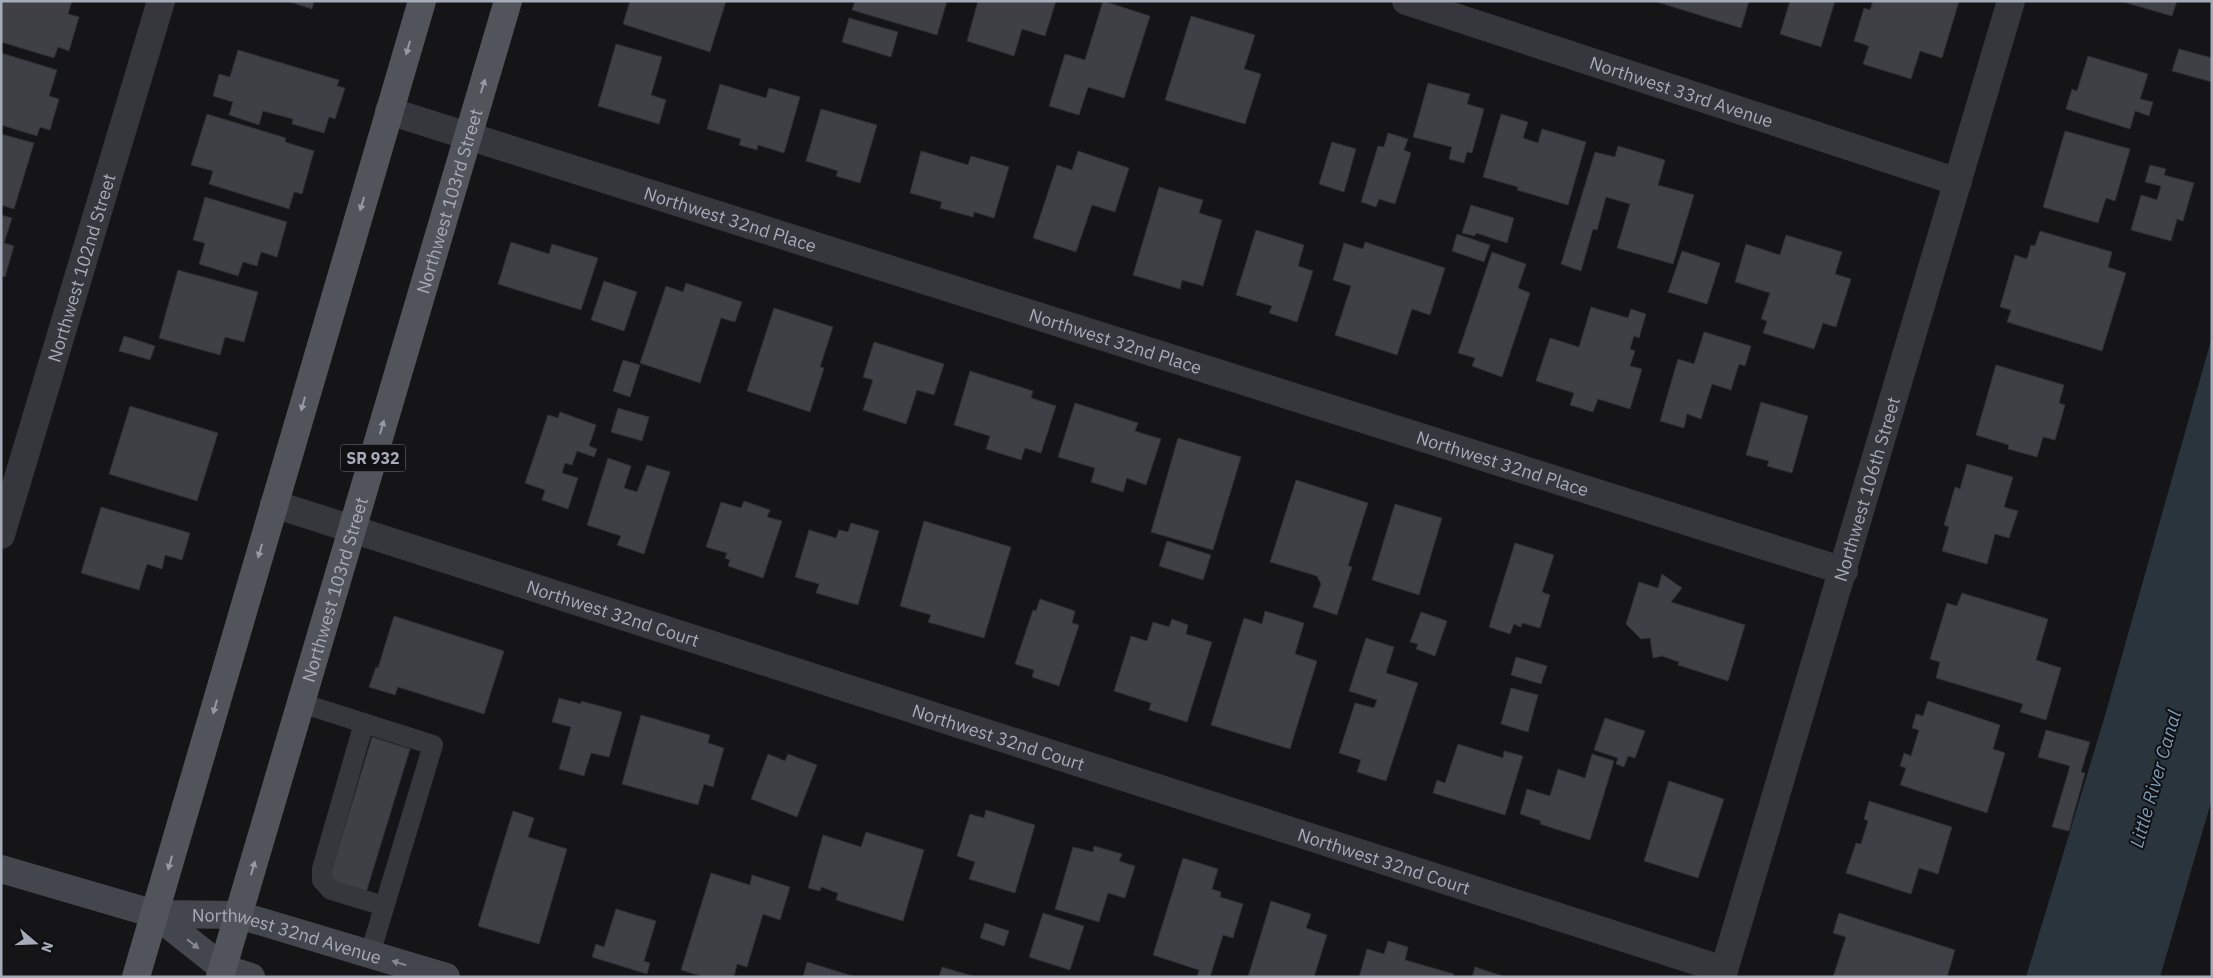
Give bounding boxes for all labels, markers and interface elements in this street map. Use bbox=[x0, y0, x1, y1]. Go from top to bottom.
one-way arrow bbox=[403, 41, 411, 56]
street label: Northwest 33rd Avenue bbox=[1587, 51, 1776, 132]
one-way arrow bbox=[479, 79, 487, 94]
street label: Northwest 103rd Street bbox=[411, 106, 487, 296]
street label: Northwest 102nd Street bbox=[42, 171, 120, 365]
street label: Northwest 32nd Place bbox=[641, 181, 820, 257]
one-way arrow bbox=[358, 197, 366, 212]
street label: Northwest 32nd Place bbox=[1026, 303, 1205, 379]
street label: Northwest 106th Street bbox=[1828, 394, 1905, 584]
one-way arrow bbox=[299, 396, 307, 411]
one-way arrow bbox=[379, 419, 387, 434]
street label: Northwest 32nd Place bbox=[1414, 425, 1592, 501]
road number: SR 932 bbox=[340, 444, 406, 472]
street label: Northwest 103rd Street bbox=[296, 494, 373, 685]
one-way arrow bbox=[256, 544, 264, 559]
street label: Northwest 32nd Court bbox=[524, 574, 702, 651]
street label: Northwest 32nd Court bbox=[909, 698, 1088, 775]
one-way arrow bbox=[210, 700, 218, 715]
water label: Little River Canal bbox=[2124, 708, 2186, 850]
street label: Northwest 32nd Court bbox=[1295, 822, 1473, 899]
one-way arrow bbox=[165, 856, 173, 871]
one-way arrow bbox=[249, 861, 257, 876]
street label: Northwest 32nd Avenue bbox=[192, 903, 384, 969]
north arrow bbox=[10, 918, 60, 968]
one-way arrow bbox=[186, 939, 199, 950]
text: N bbox=[37, 940, 57, 955]
one-way arrow bbox=[391, 958, 406, 966]

